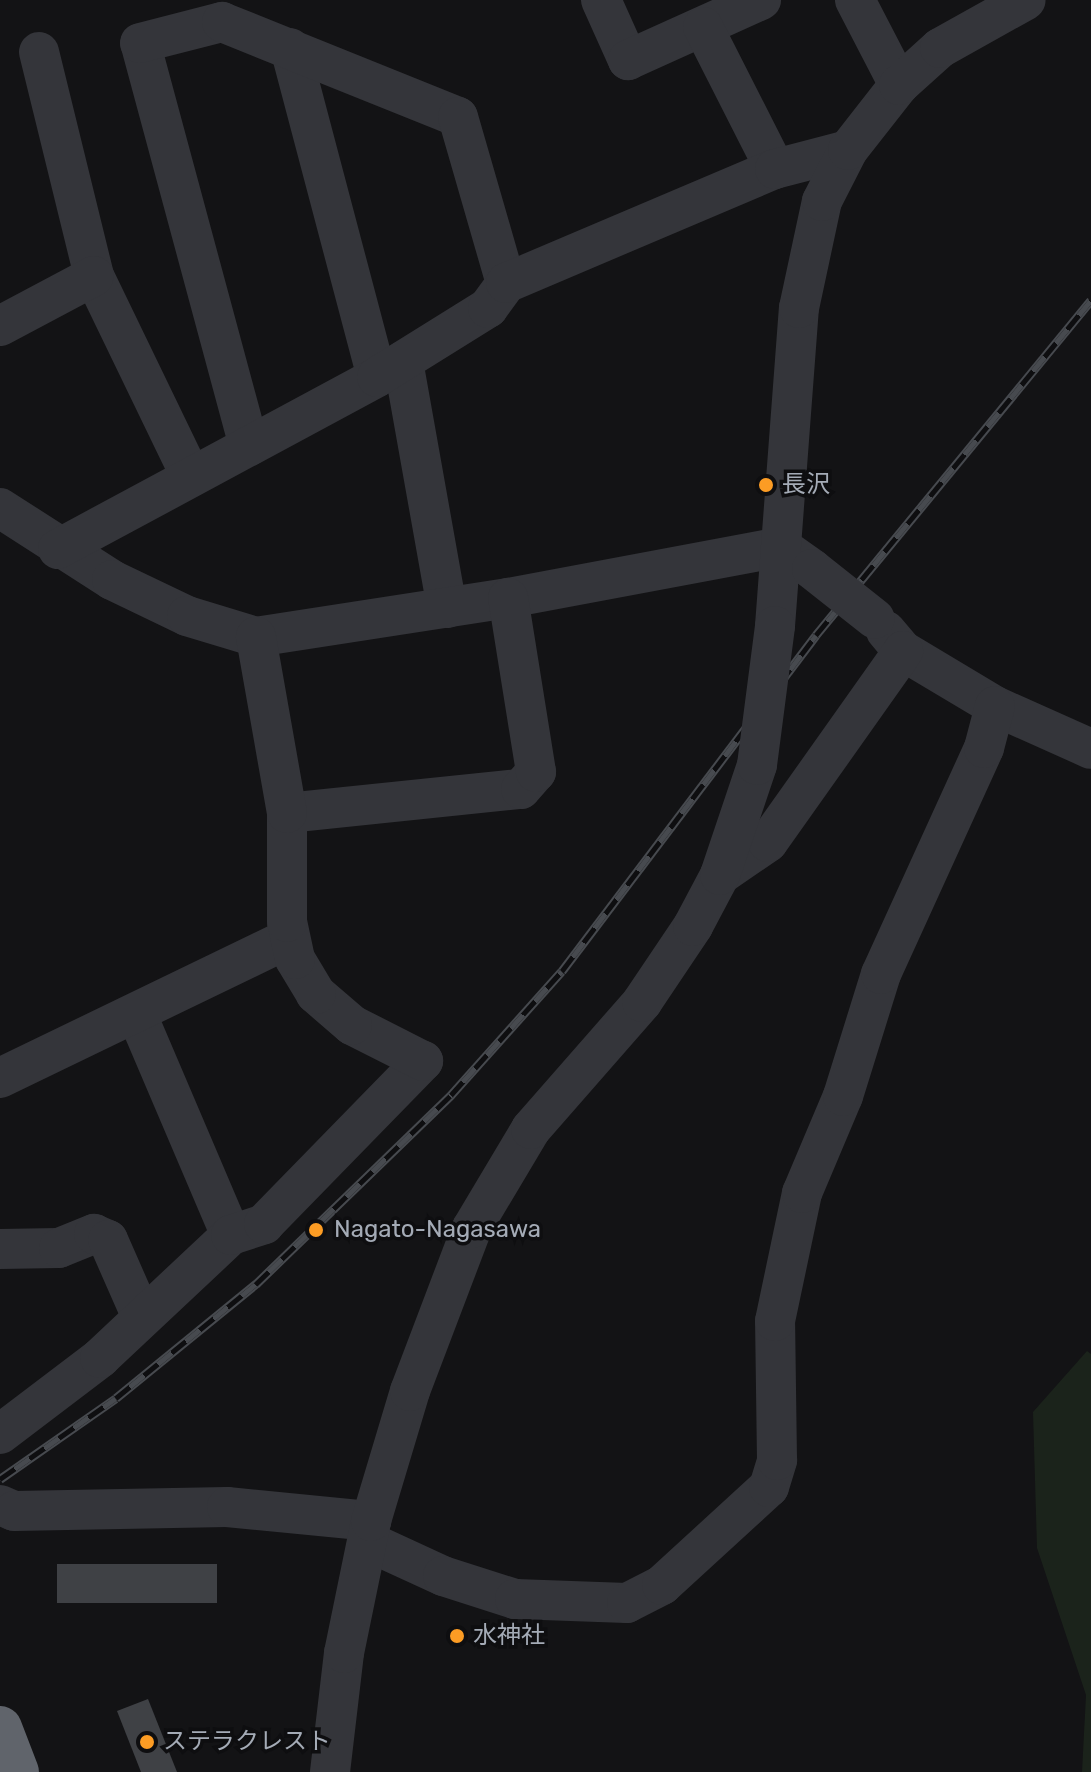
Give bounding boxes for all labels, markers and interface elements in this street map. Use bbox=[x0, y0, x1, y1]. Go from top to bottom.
place label: 長沢 bbox=[782, 471, 830, 499]
marker: 長沢 bbox=[757, 476, 775, 494]
place label: Nagato-Nagasawa bbox=[334, 1216, 541, 1244]
marker: Nagato-Nagasawa bbox=[305, 1219, 327, 1241]
place label: 水神社 bbox=[473, 1622, 545, 1650]
marker: 水神社 bbox=[448, 1627, 466, 1645]
place label: ステラクレスト bbox=[163, 1728, 331, 1756]
marker: ステラクレスト bbox=[138, 1733, 156, 1751]

